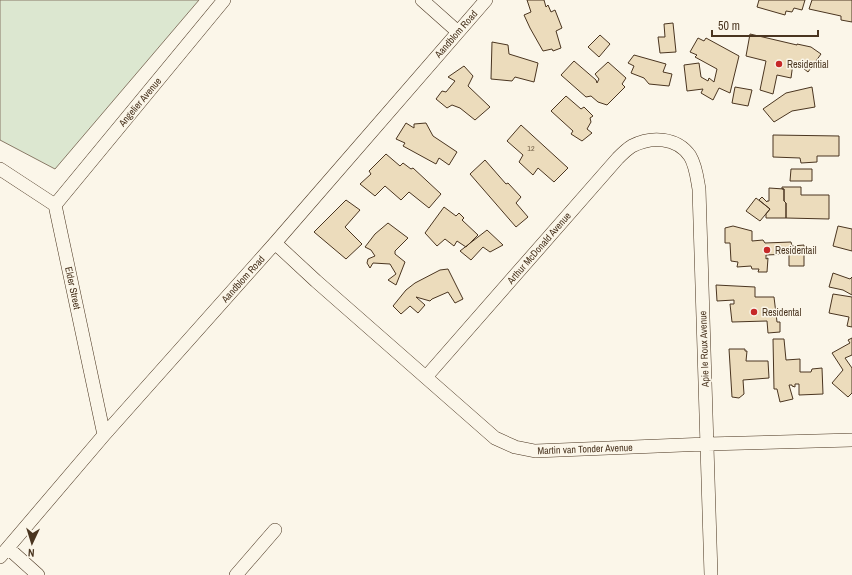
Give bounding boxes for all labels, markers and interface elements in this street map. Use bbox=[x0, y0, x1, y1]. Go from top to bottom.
street label: Aandblom Road bbox=[431, 8, 480, 61]
scale bar bbox=[712, 12, 818, 38]
text: 50 m bbox=[718, 18, 740, 34]
place label: Residential bbox=[787, 58, 829, 71]
marker: Residential bbox=[774, 59, 784, 69]
street label: Angelier Avenue bbox=[115, 74, 165, 130]
house number: 12 bbox=[527, 143, 535, 153]
street label: Arthur McDonald Avenue bbox=[504, 209, 574, 287]
place label: Residentail bbox=[775, 244, 817, 257]
marker: Residentail bbox=[762, 245, 772, 255]
street label: Aandblom Road bbox=[218, 253, 268, 306]
street label: Elder Street bbox=[62, 265, 84, 311]
place label: Residental bbox=[762, 306, 801, 319]
marker: Residental bbox=[749, 307, 759, 317]
street label: Apie le Roux Avenue bbox=[696, 310, 712, 388]
street label: Martin van Tonder Avenue bbox=[537, 441, 633, 457]
north arrow bbox=[12, 523, 52, 563]
text: N bbox=[28, 546, 35, 560]

